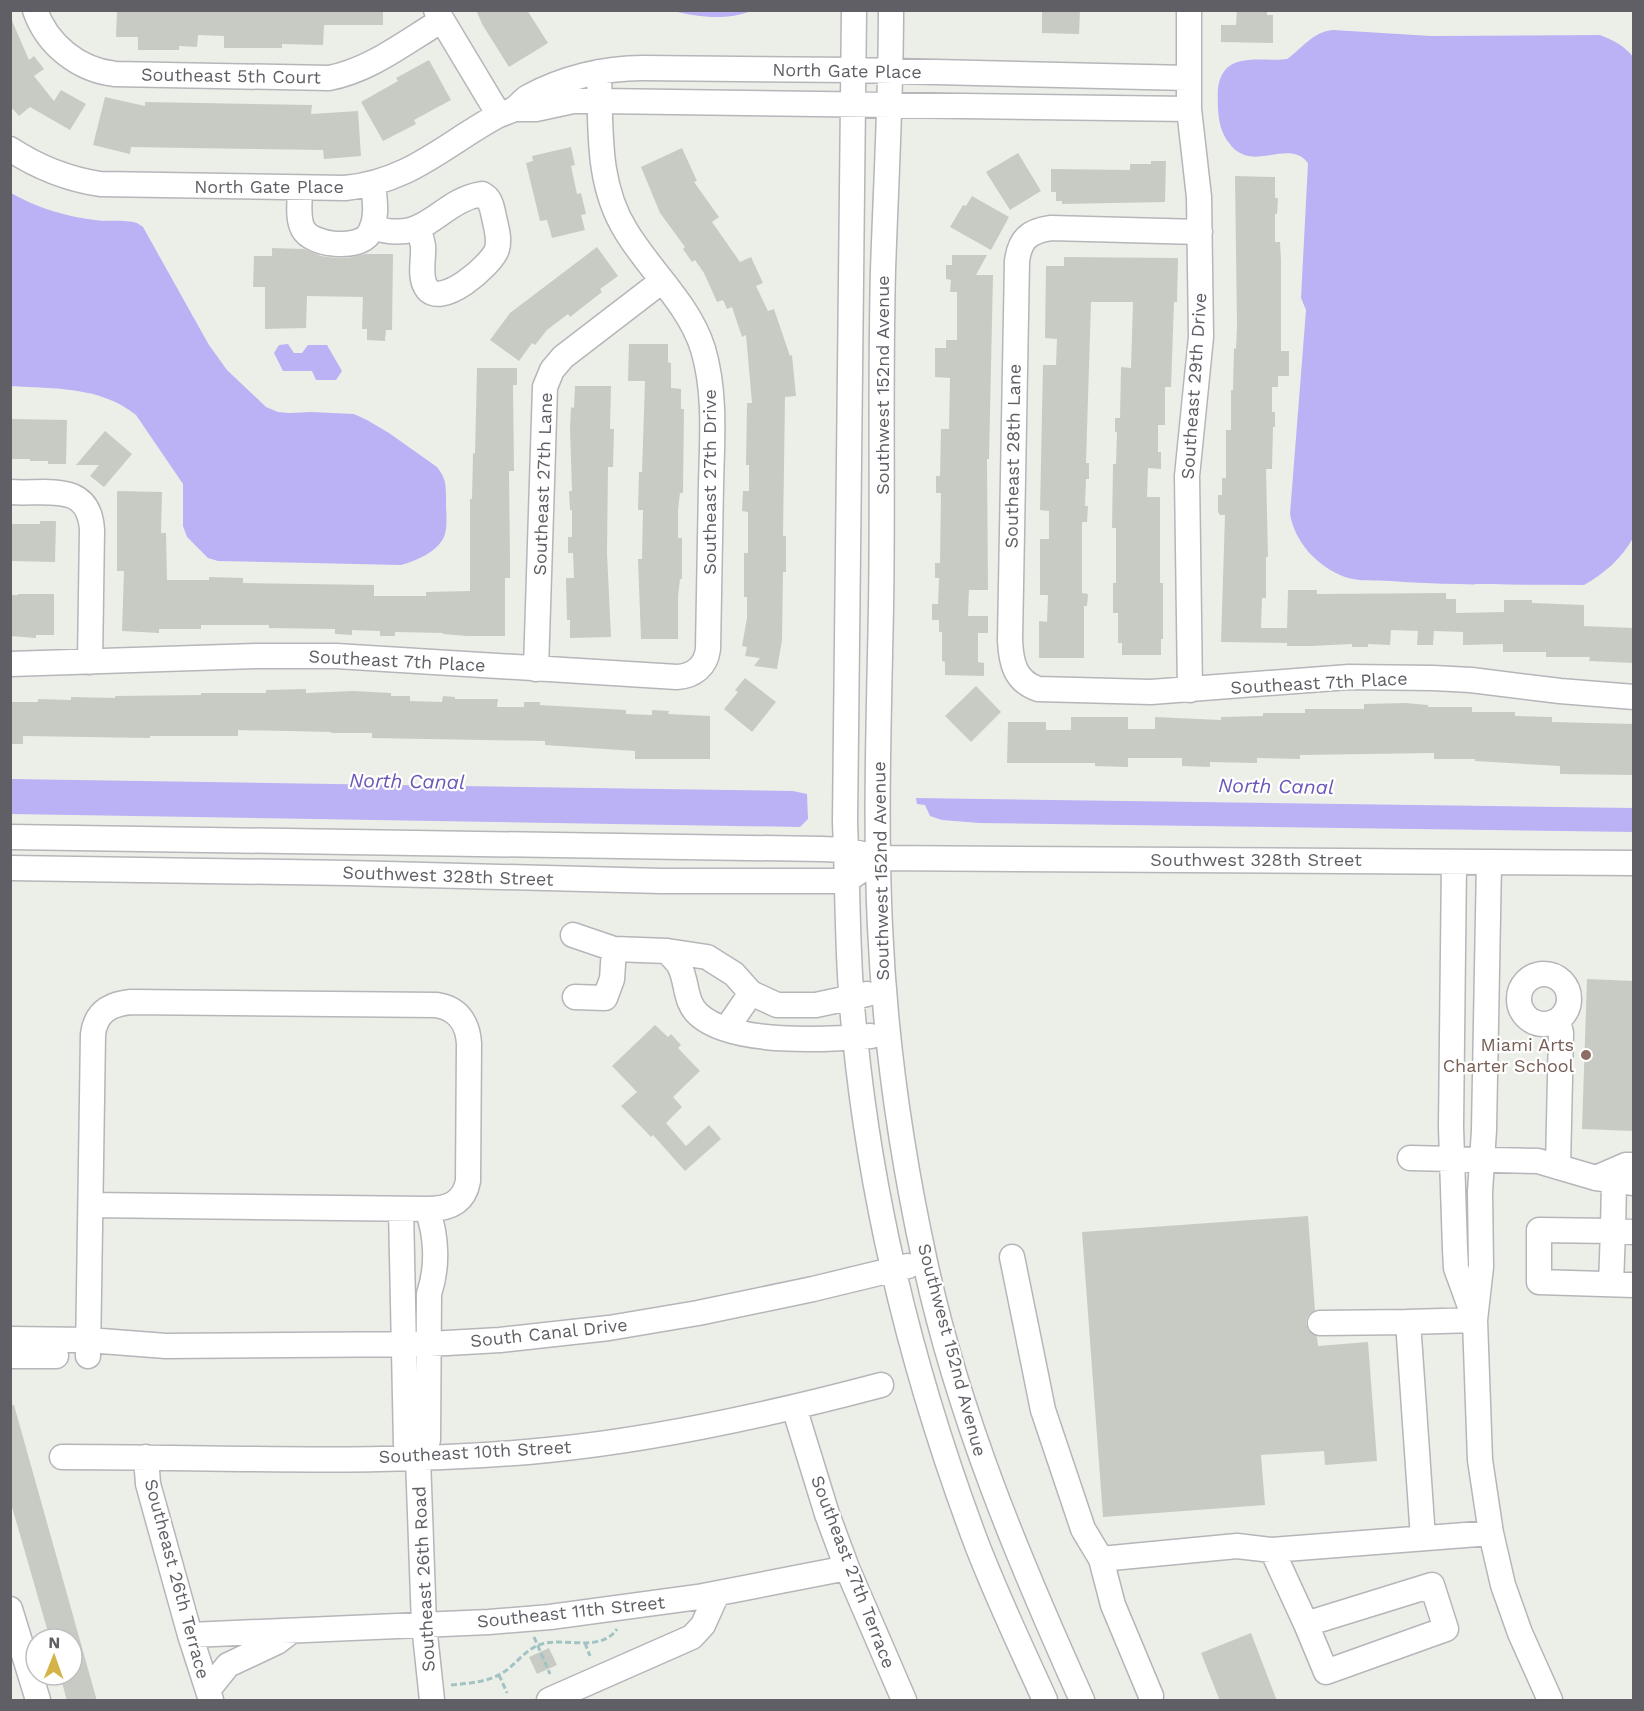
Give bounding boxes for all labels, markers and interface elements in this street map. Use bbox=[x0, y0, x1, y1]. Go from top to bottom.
street label: North Gate Place bbox=[772, 59, 922, 82]
street label: Southeast 5th Court bbox=[141, 63, 322, 88]
street label: North Gate Place bbox=[194, 176, 344, 197]
street label: Southwest 152nd Avenue bbox=[872, 275, 893, 495]
street label: Southeast 29th Drive bbox=[1177, 292, 1211, 480]
street label: Southeast 28th Lane bbox=[1000, 363, 1025, 549]
street label: Southeast 27th Drive bbox=[699, 389, 720, 575]
street label: Southeast 27th Lane bbox=[529, 392, 556, 576]
street label: Southeast 7th Place bbox=[308, 645, 486, 676]
street label: Southeast 7th Place bbox=[1230, 667, 1408, 698]
street label: Southwest 152nd Avenue bbox=[868, 761, 893, 981]
water label: North Canal bbox=[349, 768, 465, 794]
water label: North Canal bbox=[1218, 773, 1334, 799]
street label: Southwest 328th Street bbox=[1150, 849, 1362, 870]
street label: Southwest 328th Street bbox=[342, 861, 554, 890]
place label: Miami Arts Charter School bbox=[1443, 1034, 1574, 1076]
marker: Miami Arts Charter School bbox=[1579, 1048, 1593, 1062]
street label: Southwest 152nd Avenue bbox=[914, 1241, 991, 1459]
street label: South Canal Drive bbox=[469, 1314, 629, 1351]
street label: Southeast 10th Street bbox=[378, 1436, 572, 1467]
street label: Southeast 27th Terrace bbox=[807, 1472, 900, 1671]
street label: Southeast 26th Terrace bbox=[141, 1477, 214, 1681]
street label: Southeast 26th Road bbox=[408, 1486, 439, 1672]
street label: Southeast 11th Street bbox=[476, 1591, 666, 1632]
north arrow bbox=[24, 1627, 84, 1687]
text: N bbox=[48, 1633, 60, 1652]

